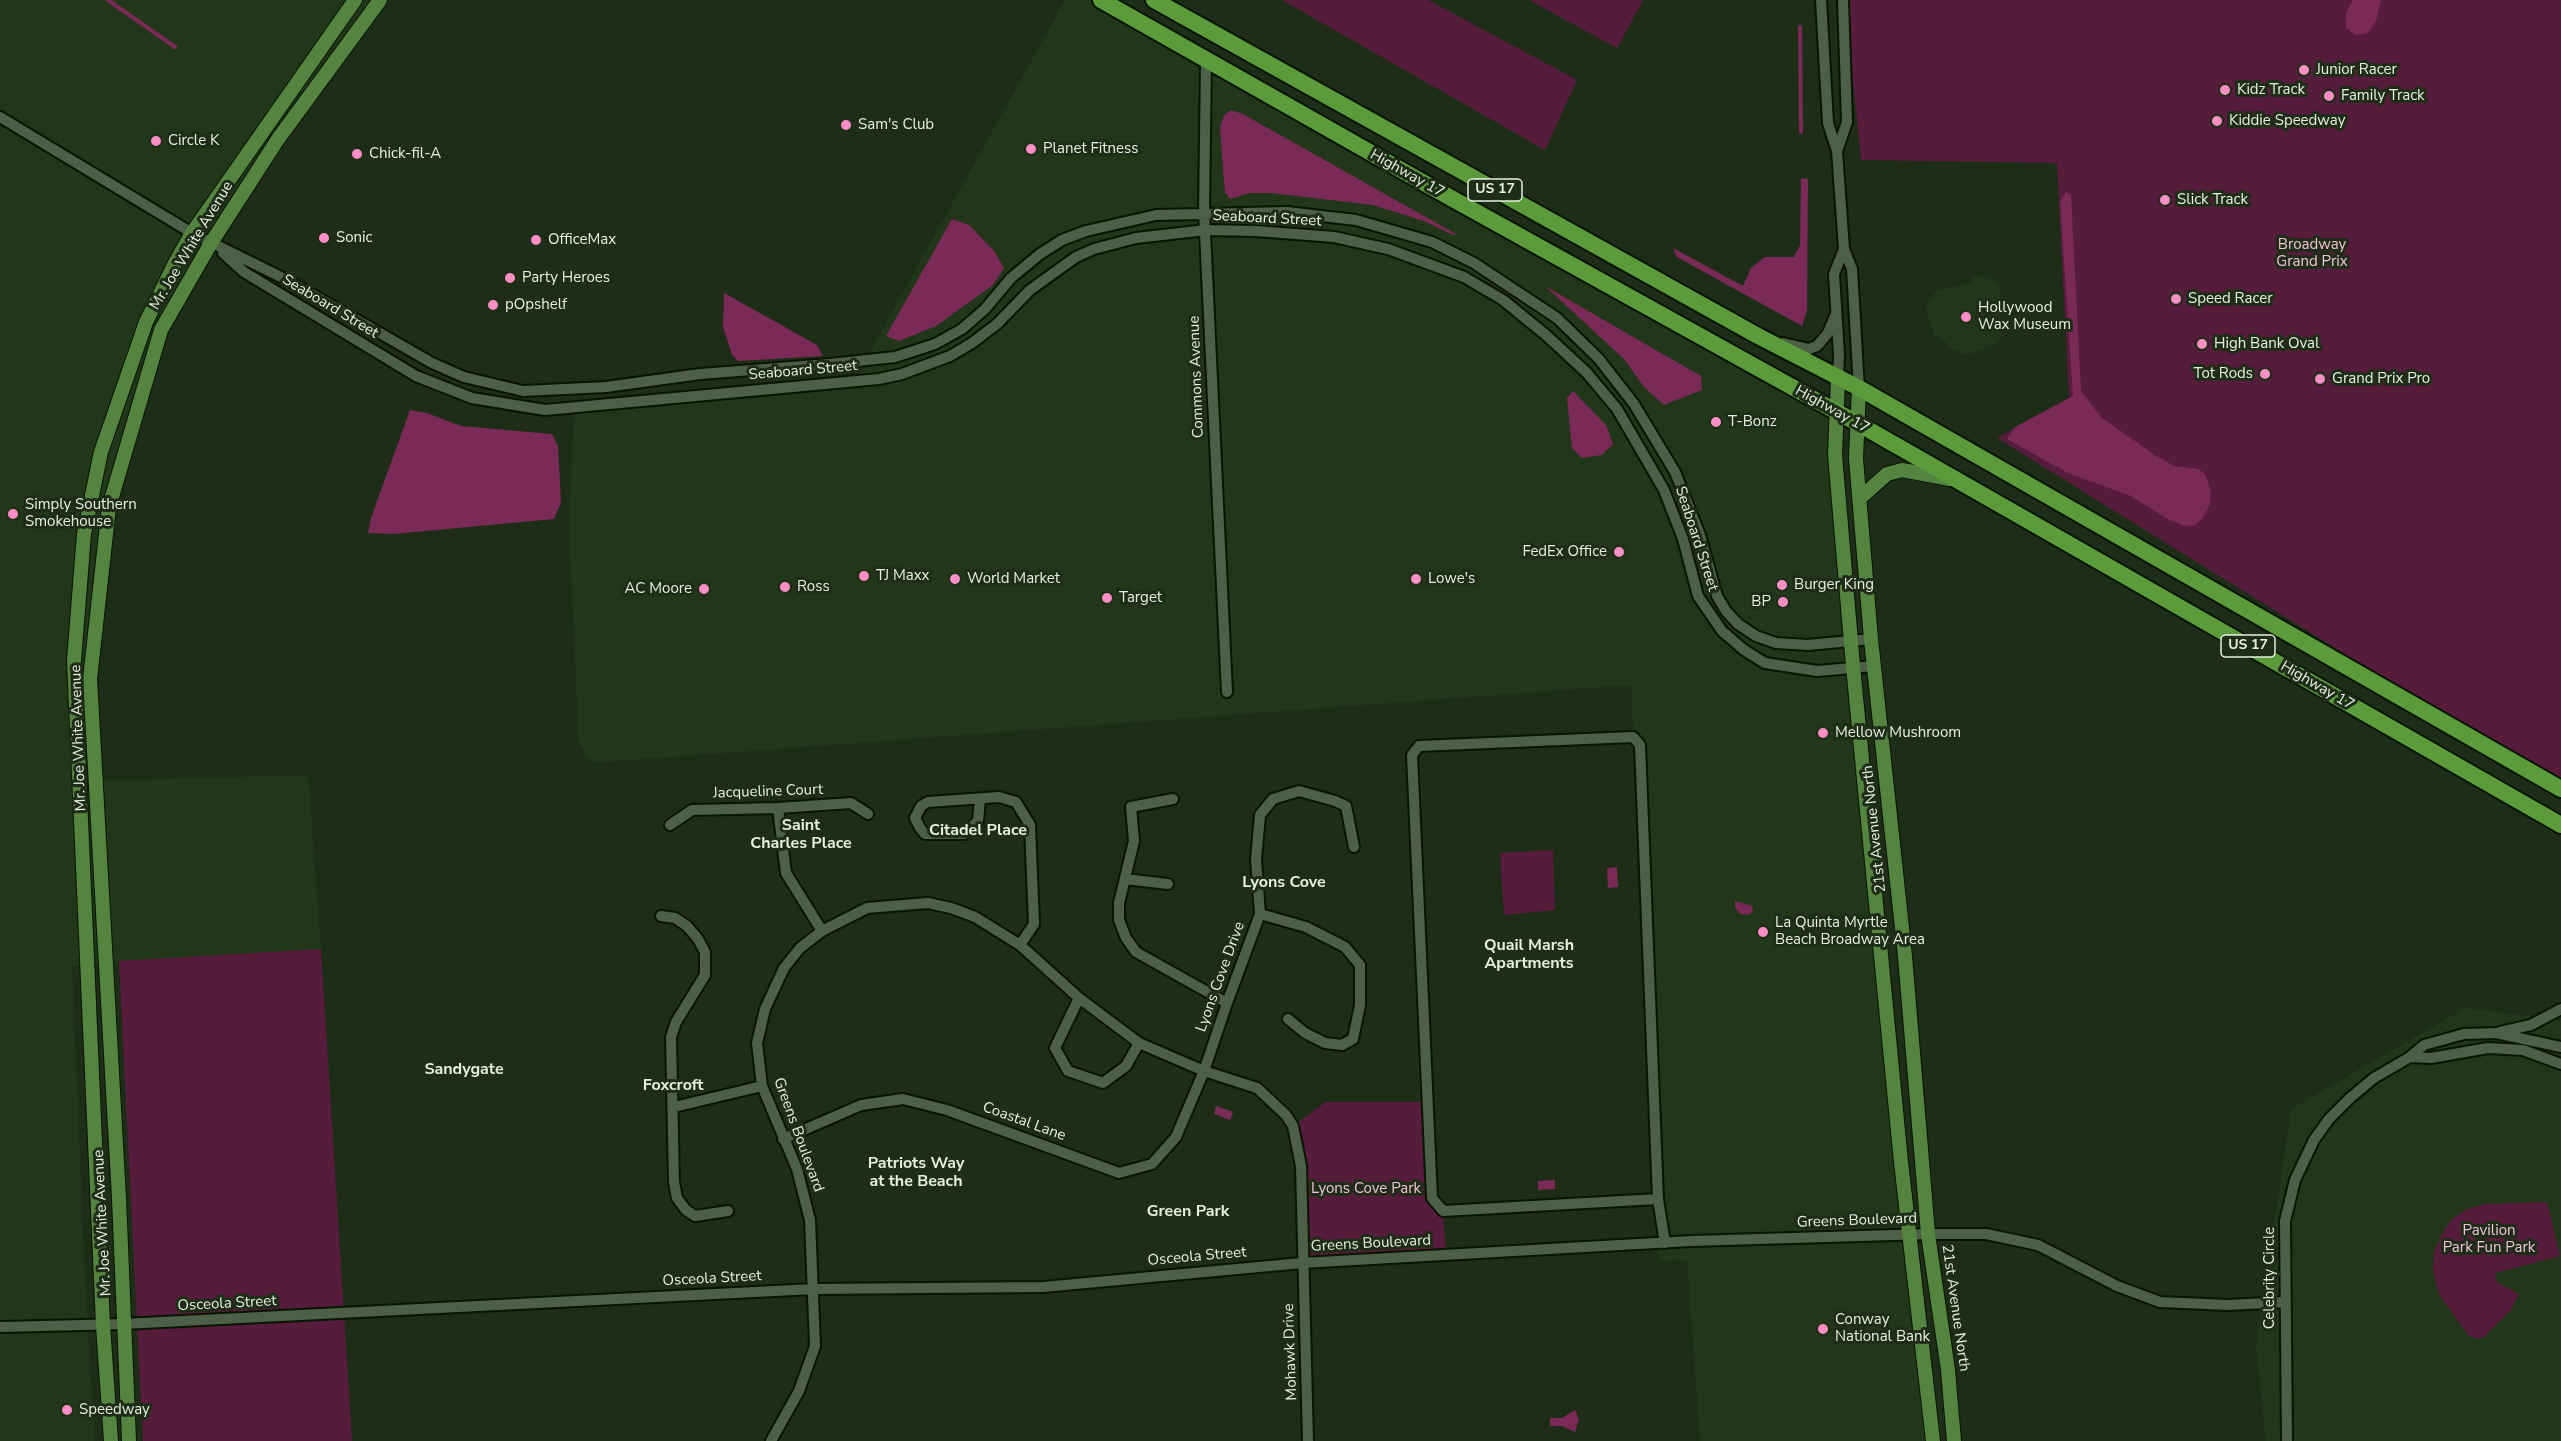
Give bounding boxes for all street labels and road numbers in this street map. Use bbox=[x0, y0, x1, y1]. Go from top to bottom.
street label: Highway 17 bbox=[1367, 146, 1447, 202]
street label: Mr. Joe White Avenue bbox=[146, 178, 238, 314]
road number: US 17 bbox=[1468, 179, 1522, 201]
street label: Seaboard Street bbox=[1212, 207, 1322, 231]
street label: Seaboard Street bbox=[279, 271, 381, 343]
street label: Commons Avenue bbox=[1186, 315, 1208, 439]
street label: Seaboard Street bbox=[748, 357, 858, 385]
street label: Highway 17 bbox=[1792, 382, 1872, 438]
street label: Seaboard Street bbox=[1671, 484, 1721, 594]
road number: US 17 bbox=[2221, 635, 2275, 657]
street label: Highway 17 bbox=[2277, 658, 2357, 714]
street label: Mr. Joe White Avenue bbox=[67, 664, 91, 812]
street label: 21st Avenue North bbox=[1859, 764, 1891, 894]
street label: Jacqueline Court bbox=[713, 781, 823, 803]
street label: Lyons Cove Drive bbox=[1193, 919, 1249, 1035]
street label: Greens Boulevard bbox=[769, 1075, 827, 1195]
street label: Coastal Lane bbox=[980, 1099, 1068, 1145]
street label: Mr. Joe White Avenue bbox=[90, 1149, 116, 1297]
street label: Greens Boulevard bbox=[1797, 1210, 1917, 1232]
street label: Celebrity Circle bbox=[2261, 1227, 2279, 1329]
street label: Greens Boulevard bbox=[1310, 1232, 1432, 1256]
street label: 21st Avenue North bbox=[1937, 1243, 1973, 1373]
street label: Osceola Street bbox=[1147, 1244, 1247, 1270]
street label: Osceola Street bbox=[662, 1267, 762, 1291]
street label: Osceola Street bbox=[177, 1292, 277, 1316]
street label: Mohawk Drive bbox=[1280, 1303, 1302, 1401]

